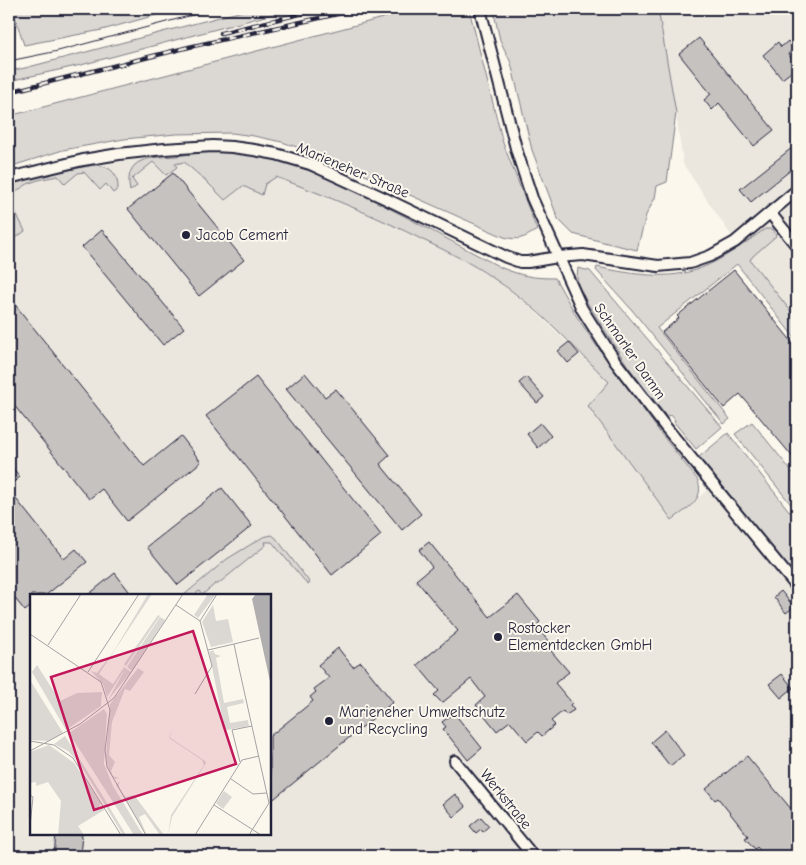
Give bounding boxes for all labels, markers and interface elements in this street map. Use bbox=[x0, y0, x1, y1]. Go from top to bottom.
street label: Marieneher Straße bbox=[294, 138, 413, 202]
place label: Jacob Cement bbox=[196, 226, 289, 244]
marker: Jacob Cement bbox=[180, 229, 192, 241]
street label: Schmarler Damm bbox=[590, 299, 670, 403]
inset map bbox=[30, 594, 271, 835]
place label: Rostocker Elementdecken GmbH bbox=[508, 619, 652, 654]
marker: Rostocker Elementdecken GmbH bbox=[492, 631, 504, 643]
place label: Marieneher Umweltschutz und Recycling bbox=[339, 703, 505, 738]
marker: Marieneher Umweltschutz und Recycling bbox=[323, 715, 335, 727]
street label: Werkstraße bbox=[476, 765, 536, 833]

